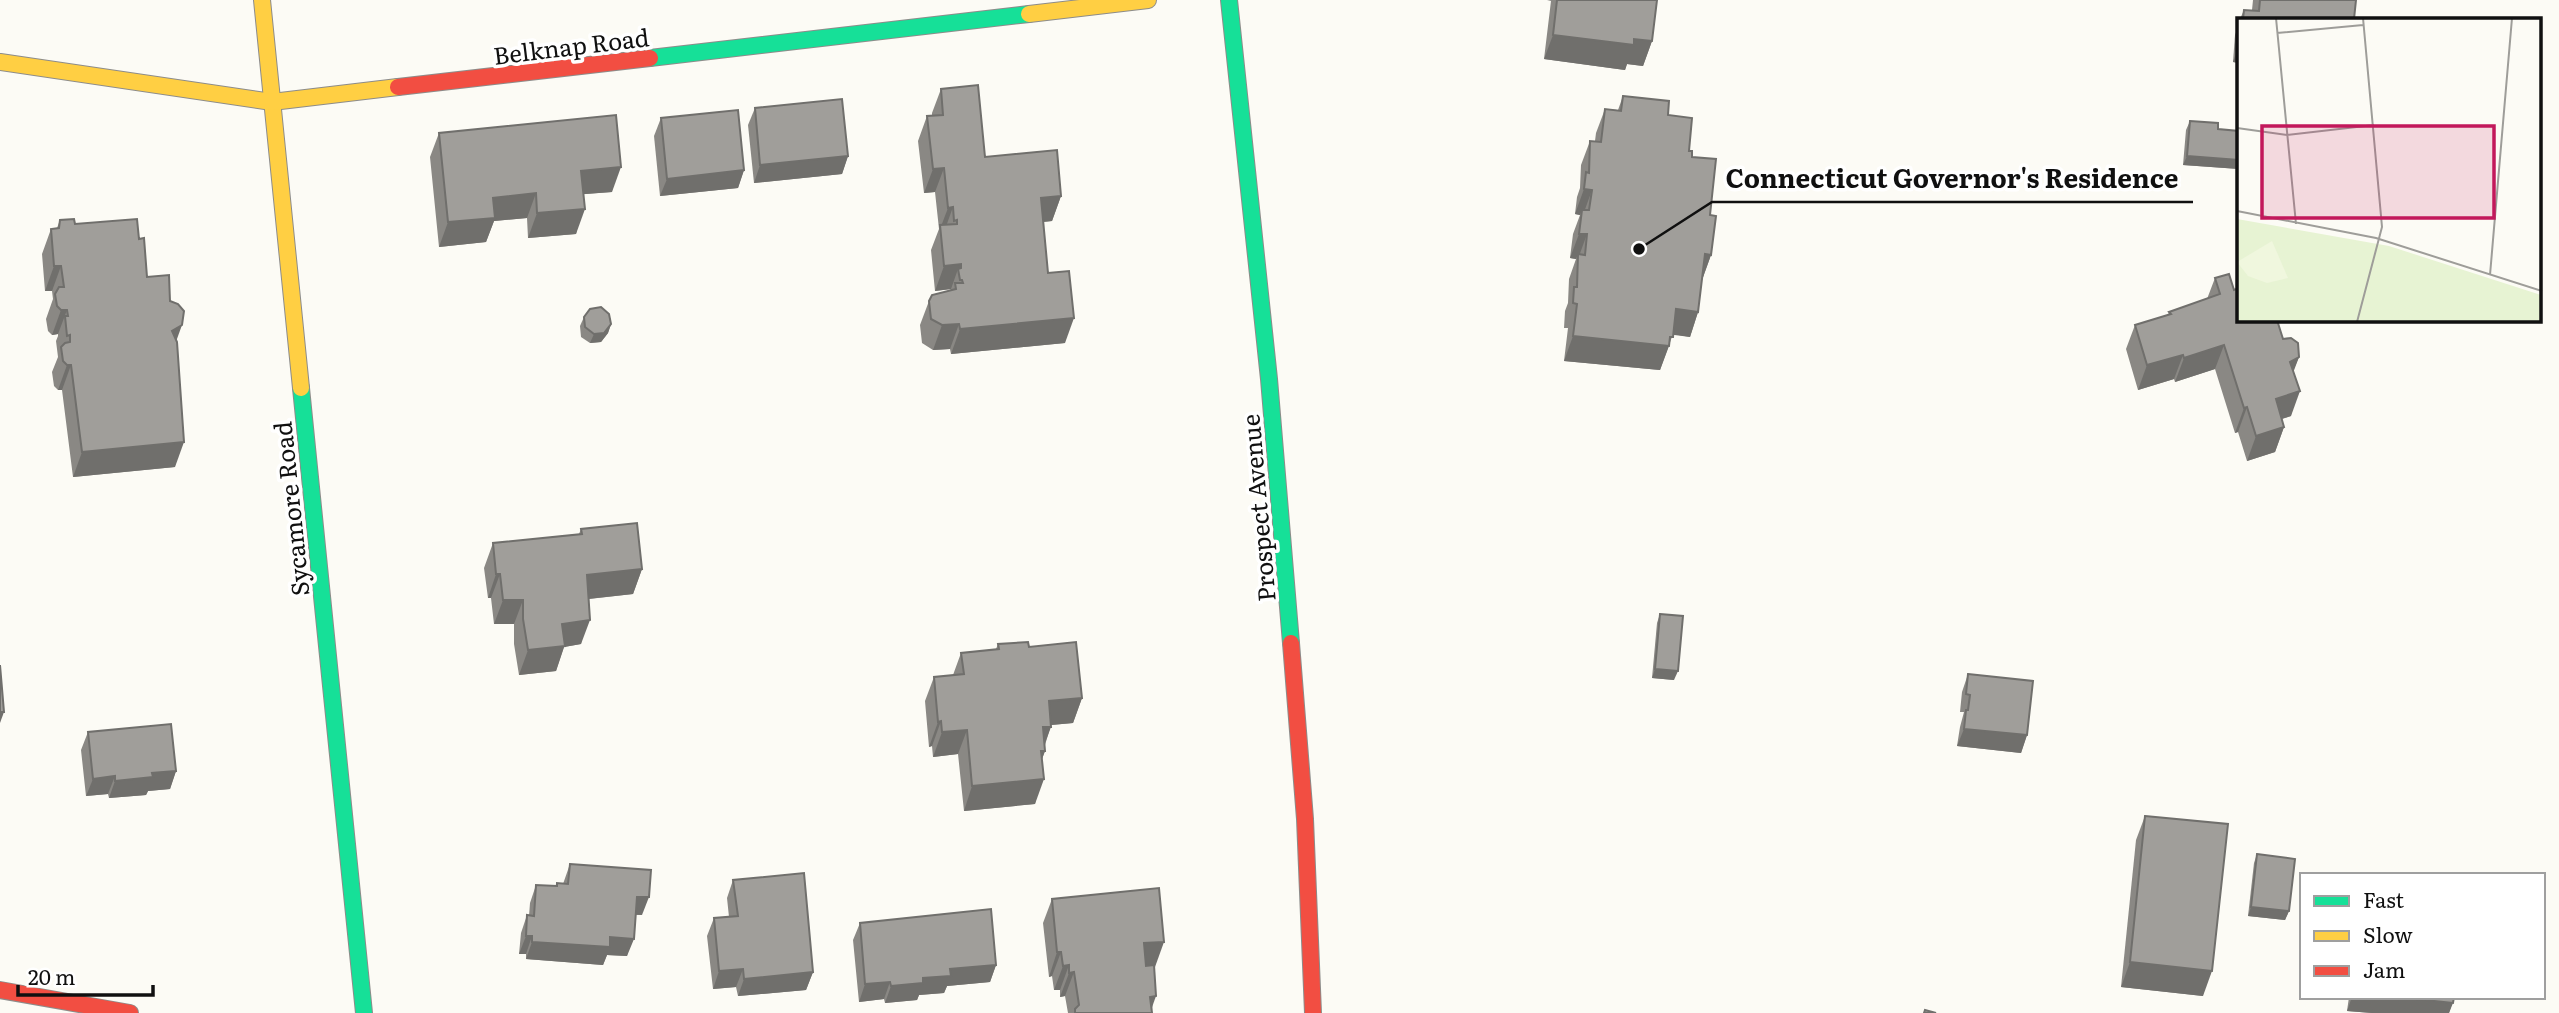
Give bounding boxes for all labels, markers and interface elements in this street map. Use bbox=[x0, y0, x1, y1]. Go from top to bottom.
street label: Belknap Road bbox=[491, 18, 651, 72]
inset map bbox=[2237, 18, 2542, 322]
callout: Connecticut Governor's Residence bbox=[1712, 155, 2193, 202]
text: Connecticut Governor's Residence bbox=[1726, 157, 2178, 196]
street label: Prospect Avenue bbox=[1231, 413, 1283, 603]
street label: Sycamore Road bbox=[263, 420, 317, 598]
legend bbox=[2300, 873, 2545, 999]
text: Fast bbox=[2363, 883, 2404, 914]
text: Slow bbox=[2363, 918, 2413, 949]
text: Jam bbox=[2363, 953, 2405, 984]
scale bar bbox=[18, 954, 152, 998]
text: 20 m bbox=[28, 960, 75, 991]

